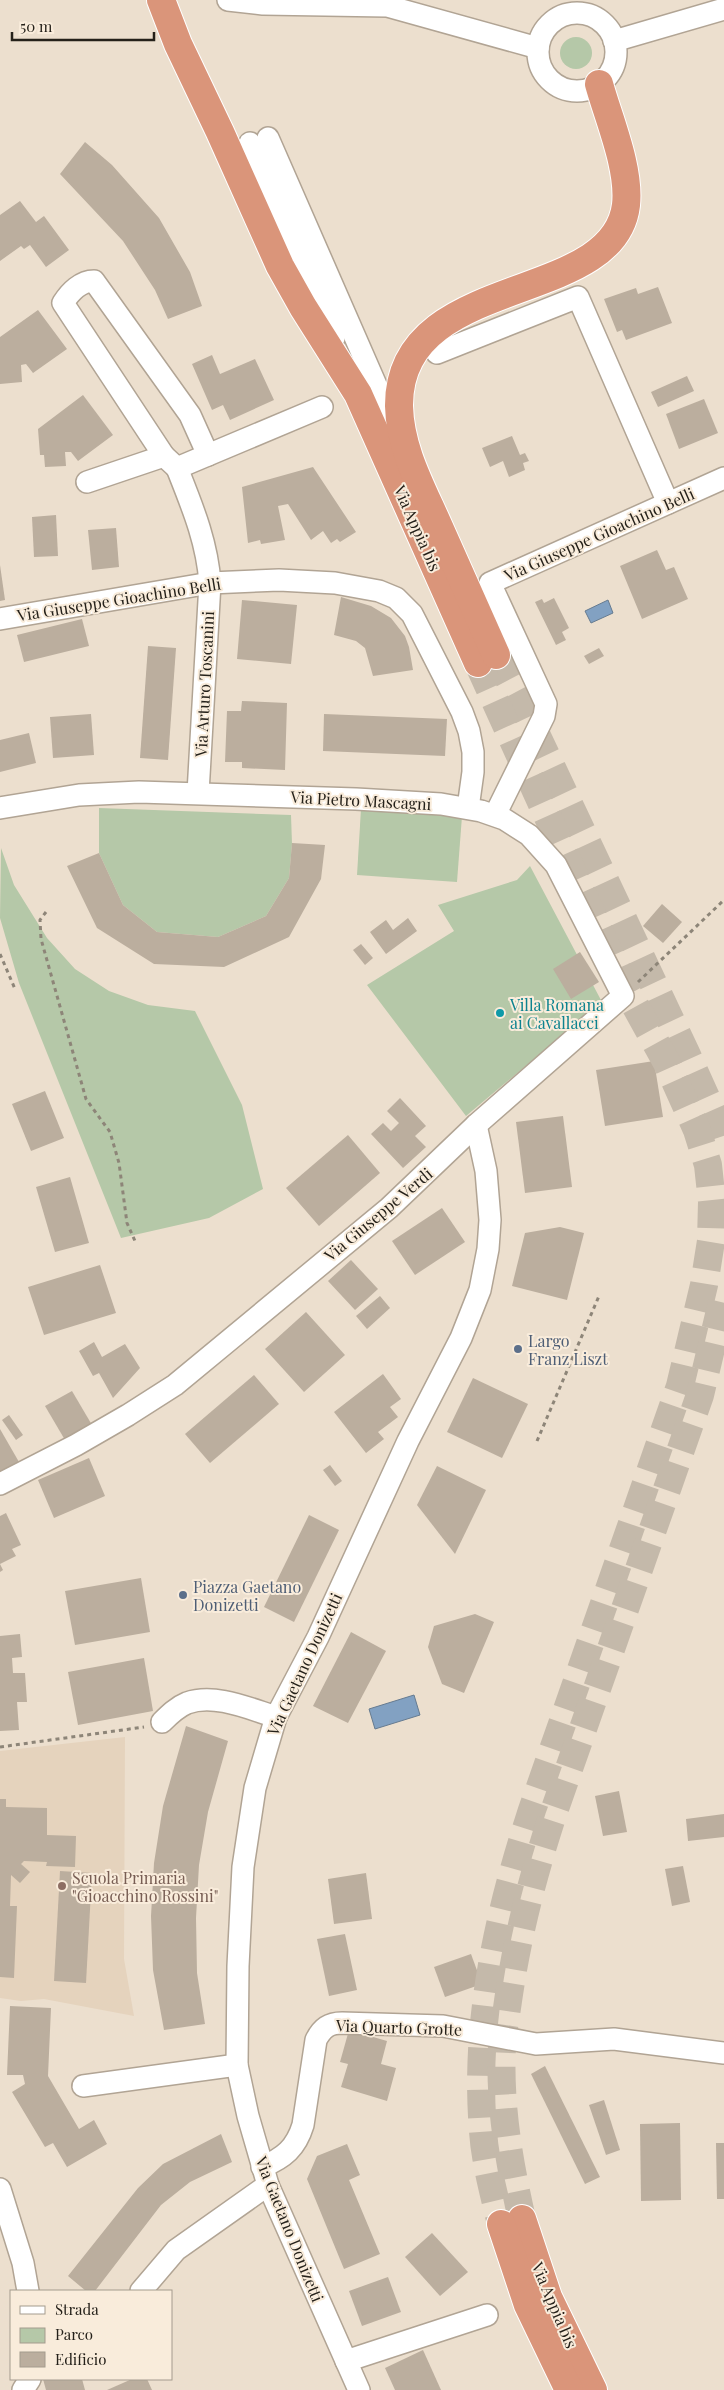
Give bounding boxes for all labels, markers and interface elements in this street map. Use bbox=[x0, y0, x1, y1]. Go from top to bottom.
scale bar bbox=[12, 10, 155, 42]
text: 50 m bbox=[20, 16, 53, 36]
street label: Via Appia bis bbox=[389, 481, 446, 574]
street label: Via Giuseppe Gioachino Belli bbox=[500, 482, 698, 586]
street label: Via Giuseppe Gioachino Belli bbox=[15, 572, 223, 626]
street label: Via Arturo Toscanini bbox=[190, 610, 218, 759]
street label: Via Pietro Mascagni bbox=[289, 786, 432, 814]
place label: Villa Romana ai Cavallacci bbox=[509, 994, 604, 1033]
marker: Villa Romana ai Cavallacci bbox=[494, 1007, 506, 1019]
street label: Via Giuseppe Verdi bbox=[319, 1162, 437, 1266]
place label: Largo Franz Liszt bbox=[528, 1330, 608, 1369]
marker: Largo Franz Liszt bbox=[512, 1343, 524, 1355]
place label: Piazza Gaetano Donizetti bbox=[193, 1576, 301, 1615]
marker: Piazza Gaetano Donizetti bbox=[177, 1589, 189, 1601]
street label: Via Gaetano Donizetti bbox=[261, 1589, 346, 1740]
place label: Scuola Primaria "Gioacchino Rossini" bbox=[72, 1867, 219, 1906]
marker: Scuola Primaria "Gioacchino Rossini" bbox=[56, 1880, 68, 1892]
street label: Via Quarto Grotte bbox=[335, 2014, 462, 2040]
street label: Via Gaetano Donizetti bbox=[251, 2152, 329, 2305]
street label: Via Appia bis bbox=[527, 2258, 583, 2351]
legend bbox=[10, 2290, 172, 2380]
text: Strada bbox=[55, 2299, 99, 2319]
text: Parco bbox=[55, 2324, 93, 2344]
text: Edificio bbox=[55, 2349, 106, 2369]

